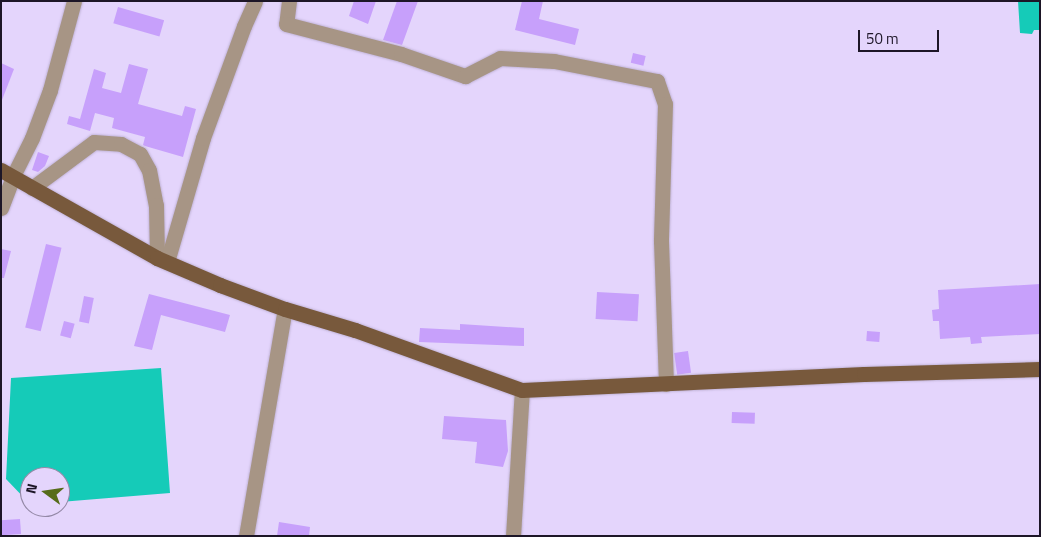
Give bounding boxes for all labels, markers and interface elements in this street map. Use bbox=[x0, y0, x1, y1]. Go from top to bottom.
scale bar bbox=[861, 20, 942, 52]
text: 50 m bbox=[866, 27, 899, 50]
north arrow bbox=[20, 467, 70, 517]
text: N bbox=[20, 481, 42, 496]

